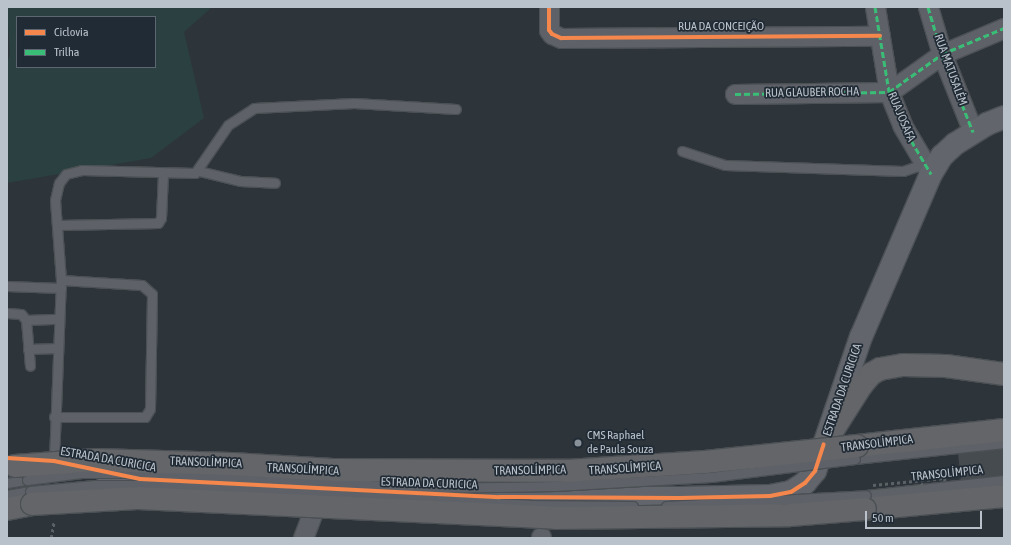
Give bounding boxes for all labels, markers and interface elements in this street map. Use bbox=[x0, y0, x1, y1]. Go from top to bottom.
legend bbox=[16, 16, 156, 68]
street label: RUA DA CONCEIÇÃO bbox=[678, 20, 764, 34]
text: Ciclovia bbox=[54, 25, 88, 39]
street label: RUA MATUSALÉM bbox=[930, 32, 970, 108]
text: Trilha bbox=[54, 45, 79, 59]
street label: RUA GLAUBER ROCHA bbox=[765, 85, 859, 101]
street label: RUA JOSAFA bbox=[884, 90, 918, 144]
street label: ESTRADA DA CURICICA bbox=[820, 342, 866, 438]
place label: CMS Raphael de Paula Souza bbox=[587, 429, 654, 457]
street label: TRANSOLÍMPICA bbox=[840, 432, 914, 456]
marker: CMS Raphael de Paula Souza bbox=[572, 437, 584, 449]
street label: ESTRADA DA CURICICA bbox=[59, 444, 157, 476]
street label: TRANSOLÍMPICA bbox=[170, 455, 242, 471]
street label: TRANSOLÍMPICA bbox=[588, 459, 662, 479]
street label: TRANSOLÍMPICA bbox=[267, 461, 339, 479]
street label: TRANSOLÍMPICA bbox=[494, 463, 566, 479]
street label: TRANSOLÍMPICA bbox=[910, 463, 984, 485]
street label: ESTRADA DA CURICICA bbox=[380, 475, 478, 493]
scale bar bbox=[867, 503, 984, 529]
text: 50 m bbox=[872, 511, 894, 525]

